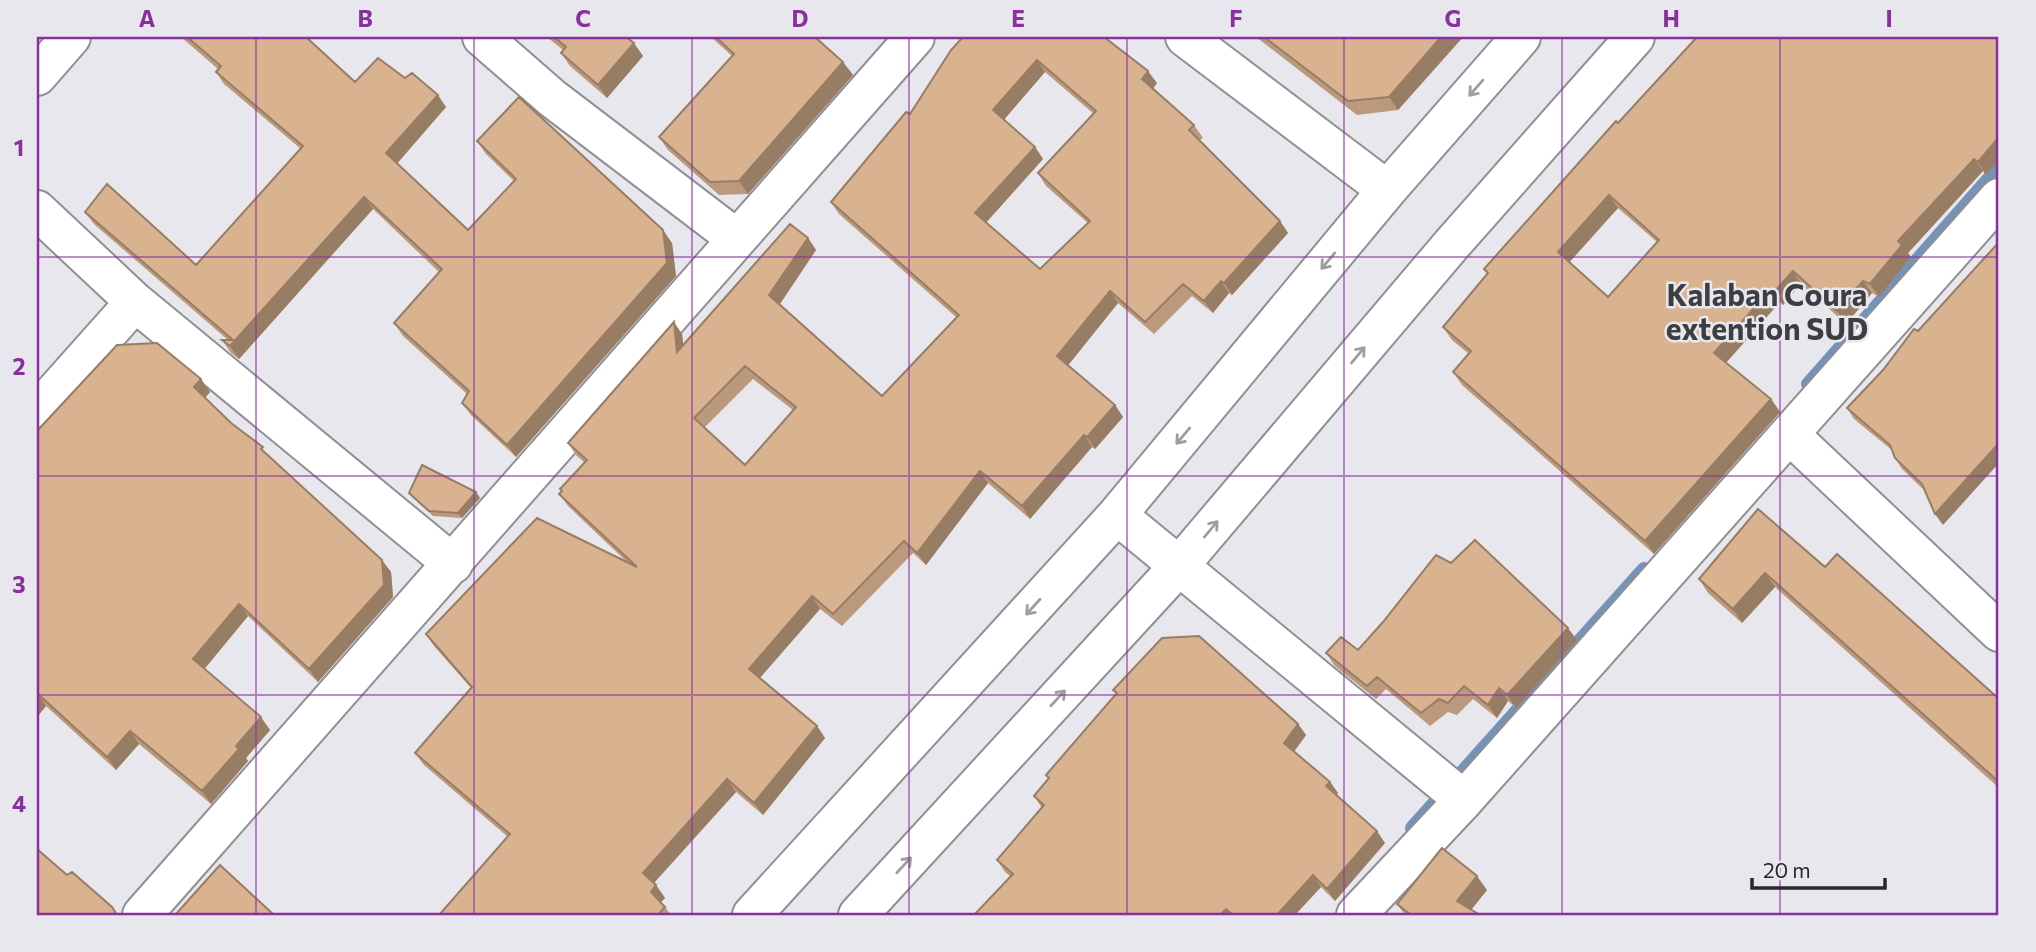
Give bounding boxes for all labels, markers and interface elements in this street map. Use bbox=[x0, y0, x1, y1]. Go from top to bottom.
text: A bbox=[139, 4, 156, 32]
text: B bbox=[357, 4, 373, 32]
text: C bbox=[575, 4, 591, 32]
text: D bbox=[792, 4, 809, 32]
text: E bbox=[1011, 4, 1025, 32]
text: F bbox=[1229, 4, 1243, 32]
text: G bbox=[1445, 4, 1461, 32]
text: H bbox=[1662, 4, 1680, 32]
text: I bbox=[1885, 4, 1893, 32]
one-way arrow bbox=[1468, 79, 1484, 97]
text: 1 bbox=[14, 133, 24, 161]
one-way arrow bbox=[1320, 252, 1336, 270]
district label: Kalaban Coura extention SUD bbox=[1666, 275, 1868, 346]
one-way arrow bbox=[1350, 347, 1366, 365]
text: 2 bbox=[12, 352, 26, 380]
one-way arrow bbox=[1175, 427, 1191, 445]
one-way arrow bbox=[1203, 520, 1219, 538]
text: 3 bbox=[12, 570, 26, 598]
one-way arrow bbox=[1025, 598, 1041, 616]
one-way arrow bbox=[1050, 689, 1066, 707]
text: 4 bbox=[12, 789, 26, 817]
scale bar bbox=[1752, 847, 1885, 891]
one-way arrow bbox=[896, 856, 912, 874]
text: 20 m bbox=[1763, 857, 1811, 882]

